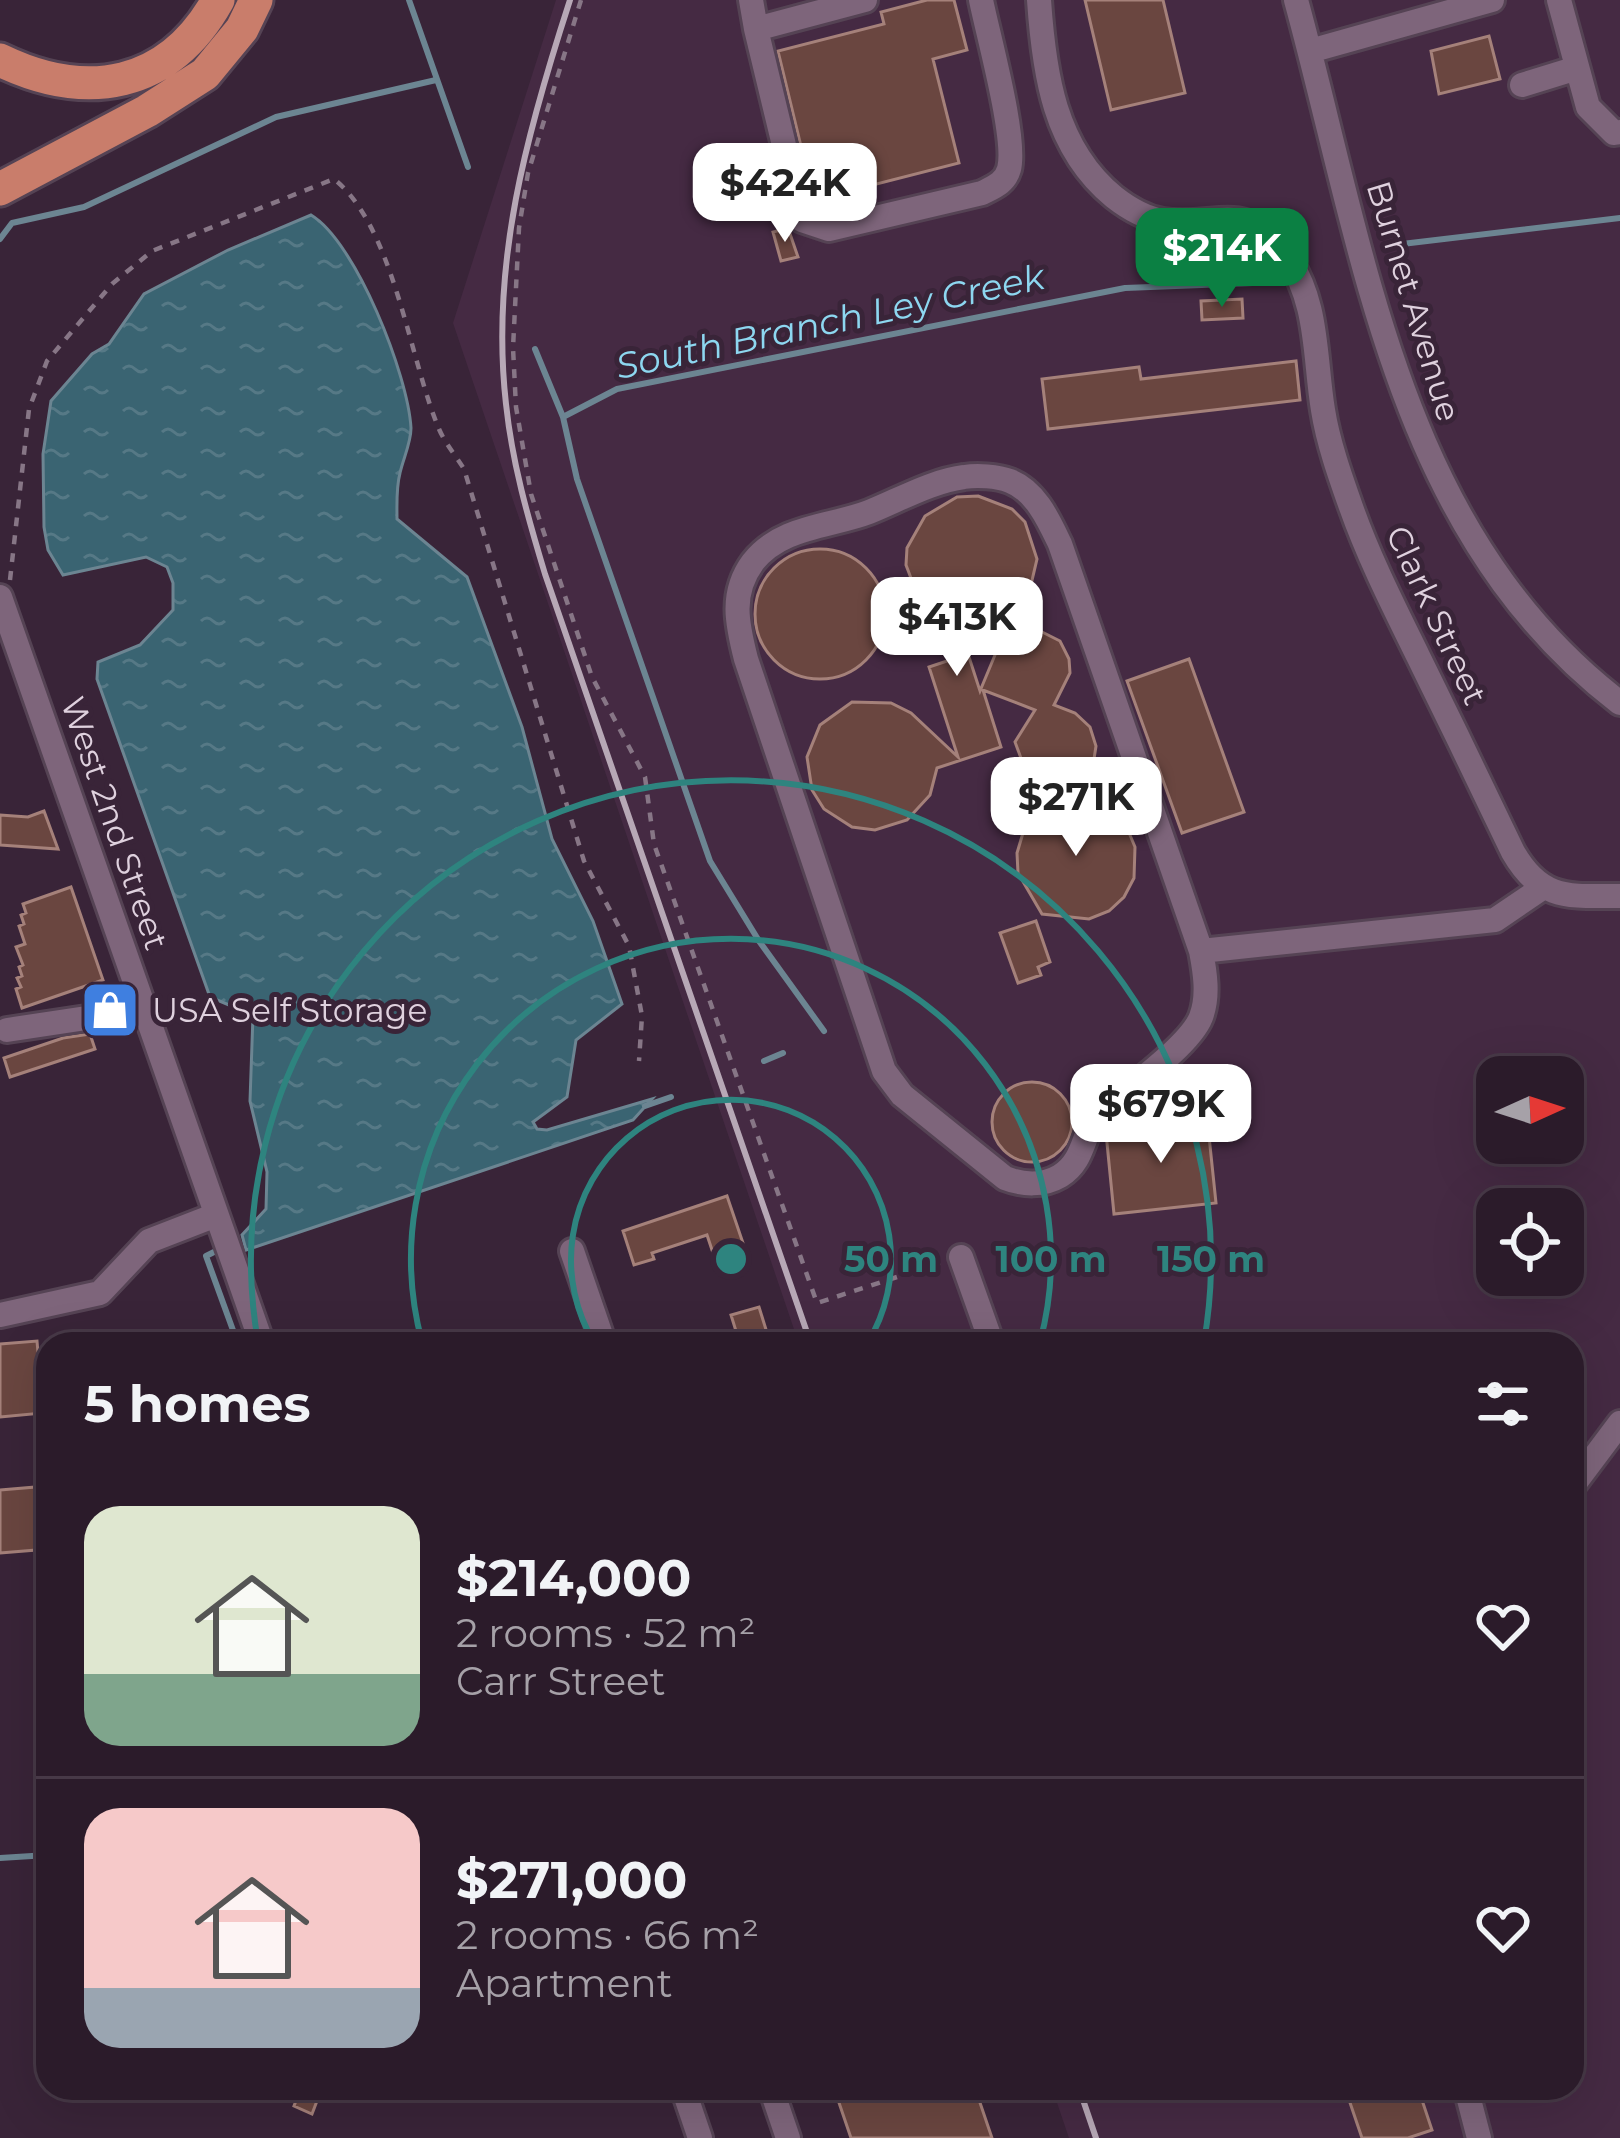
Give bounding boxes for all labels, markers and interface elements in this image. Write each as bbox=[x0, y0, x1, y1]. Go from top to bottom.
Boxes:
pin: $424K bbox=[701, 143, 869, 245]
text: $424K bbox=[720, 158, 850, 206]
street label: Burnet Avenue bbox=[1358, 176, 1470, 426]
pin: $214K bbox=[1138, 208, 1306, 310]
text: $214K bbox=[1163, 223, 1281, 271]
water label: South Branch Ley Creek bbox=[612, 254, 1050, 388]
street label: Clark Street bbox=[1378, 519, 1496, 711]
pin: $413K bbox=[873, 577, 1041, 679]
text: $413K bbox=[898, 592, 1016, 640]
street label: West 2nd Street bbox=[53, 691, 177, 955]
pin: $271K bbox=[992, 757, 1160, 859]
text: $271K bbox=[1018, 772, 1134, 820]
shop icon: USA Self Storage bbox=[79, 979, 141, 1041]
place label: USA Self Storage bbox=[152, 990, 427, 1030]
north arrow bbox=[1476, 1056, 1584, 1164]
map controls bbox=[1476, 1056, 1584, 1296]
pin: $679K bbox=[1077, 1064, 1245, 1166]
text: $679K bbox=[1097, 1079, 1225, 1127]
button: locate bbox=[1476, 1188, 1584, 1296]
text: 50 m bbox=[844, 1237, 938, 1281]
text: 100 m bbox=[996, 1237, 1106, 1281]
text: 150 m bbox=[1157, 1237, 1265, 1281]
centre of rings bbox=[710, 1238, 752, 1280]
icon: filters bbox=[1470, 1371, 1536, 1437]
text: 5 homes bbox=[84, 1373, 311, 1435]
text: $214,000 bbox=[456, 1547, 691, 1609]
icon: home bbox=[180, 1554, 324, 1698]
icon: heart bbox=[1470, 1593, 1536, 1659]
text: 2 rooms · 52 m² bbox=[456, 1609, 756, 1657]
text: Carr Street bbox=[456, 1657, 665, 1705]
text: $271,000 bbox=[456, 1849, 687, 1911]
icon: home bbox=[180, 1856, 324, 2000]
icon: heart bbox=[1470, 1895, 1536, 1961]
text: 2 rooms · 66 m² bbox=[456, 1911, 759, 1959]
text: Apartment bbox=[456, 1959, 672, 2007]

